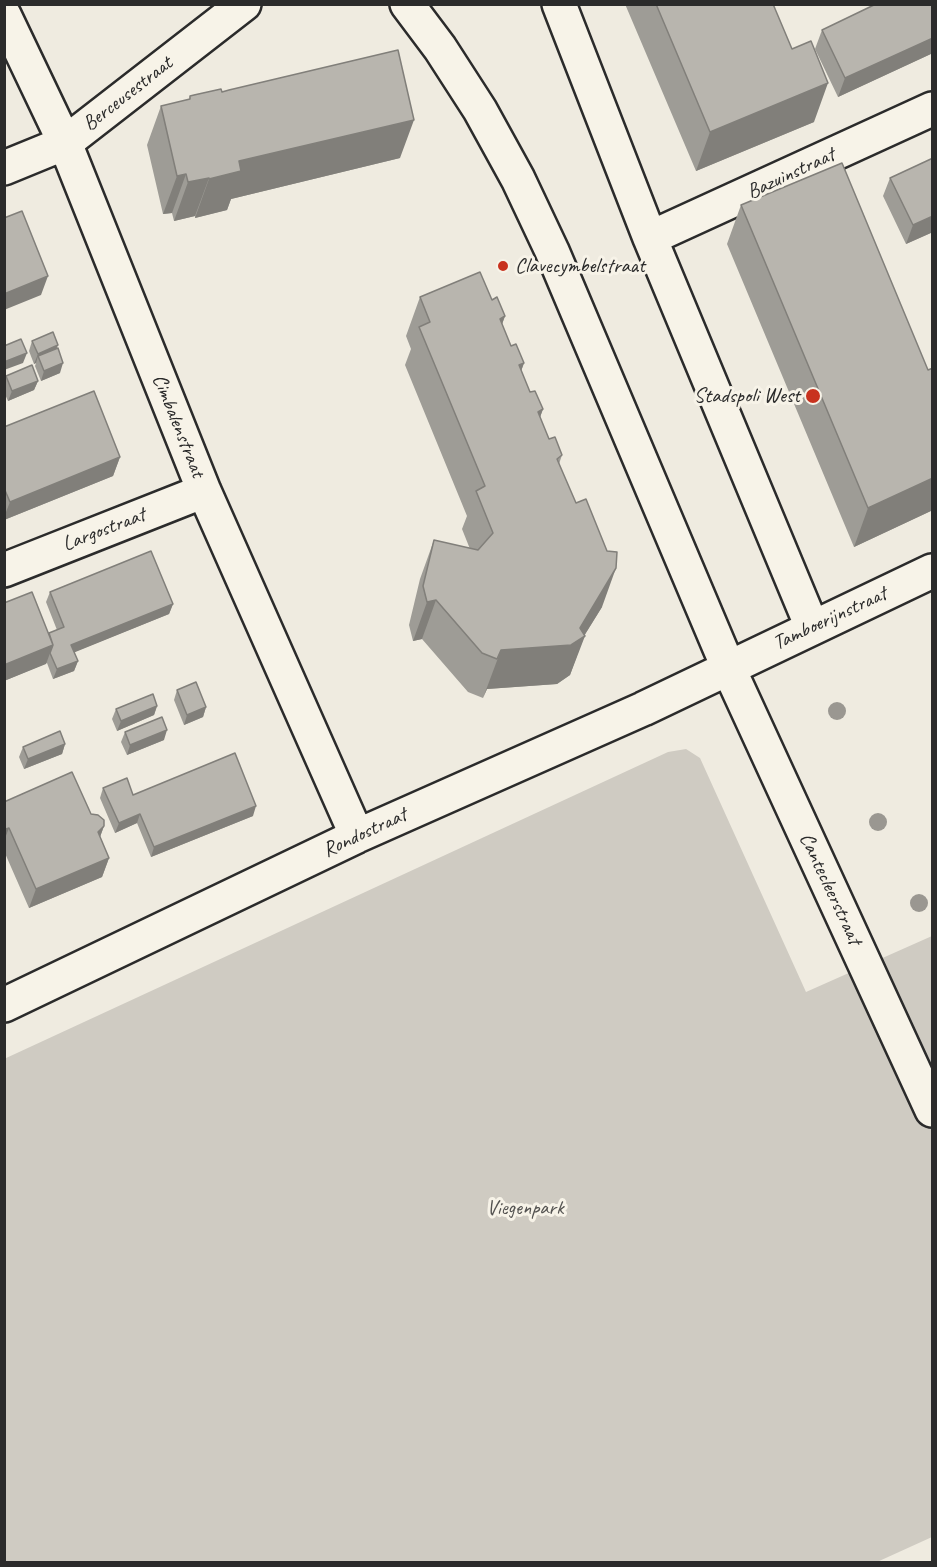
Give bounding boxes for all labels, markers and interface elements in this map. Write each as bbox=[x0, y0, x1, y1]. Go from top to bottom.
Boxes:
street label: Berceusestraat bbox=[78, 51, 178, 137]
street label: Bazuinstraat bbox=[743, 143, 839, 205]
place label: Clavecymbelstraat bbox=[515, 253, 645, 279]
marker: Clavecymbelstraat bbox=[496, 259, 510, 273]
street label: Cimbalenstraat bbox=[146, 371, 210, 481]
place label: Stadspoli West bbox=[694, 383, 800, 409]
marker: Stadspoli West bbox=[804, 387, 822, 405]
street label: Largostraat bbox=[59, 503, 149, 557]
street label: Tamboerijnstraat bbox=[769, 582, 891, 656]
street label: Rondostraat bbox=[319, 803, 411, 863]
street label: Cantecleerstraat bbox=[793, 829, 867, 949]
park label: Viegenpark bbox=[486, 1195, 564, 1221]

